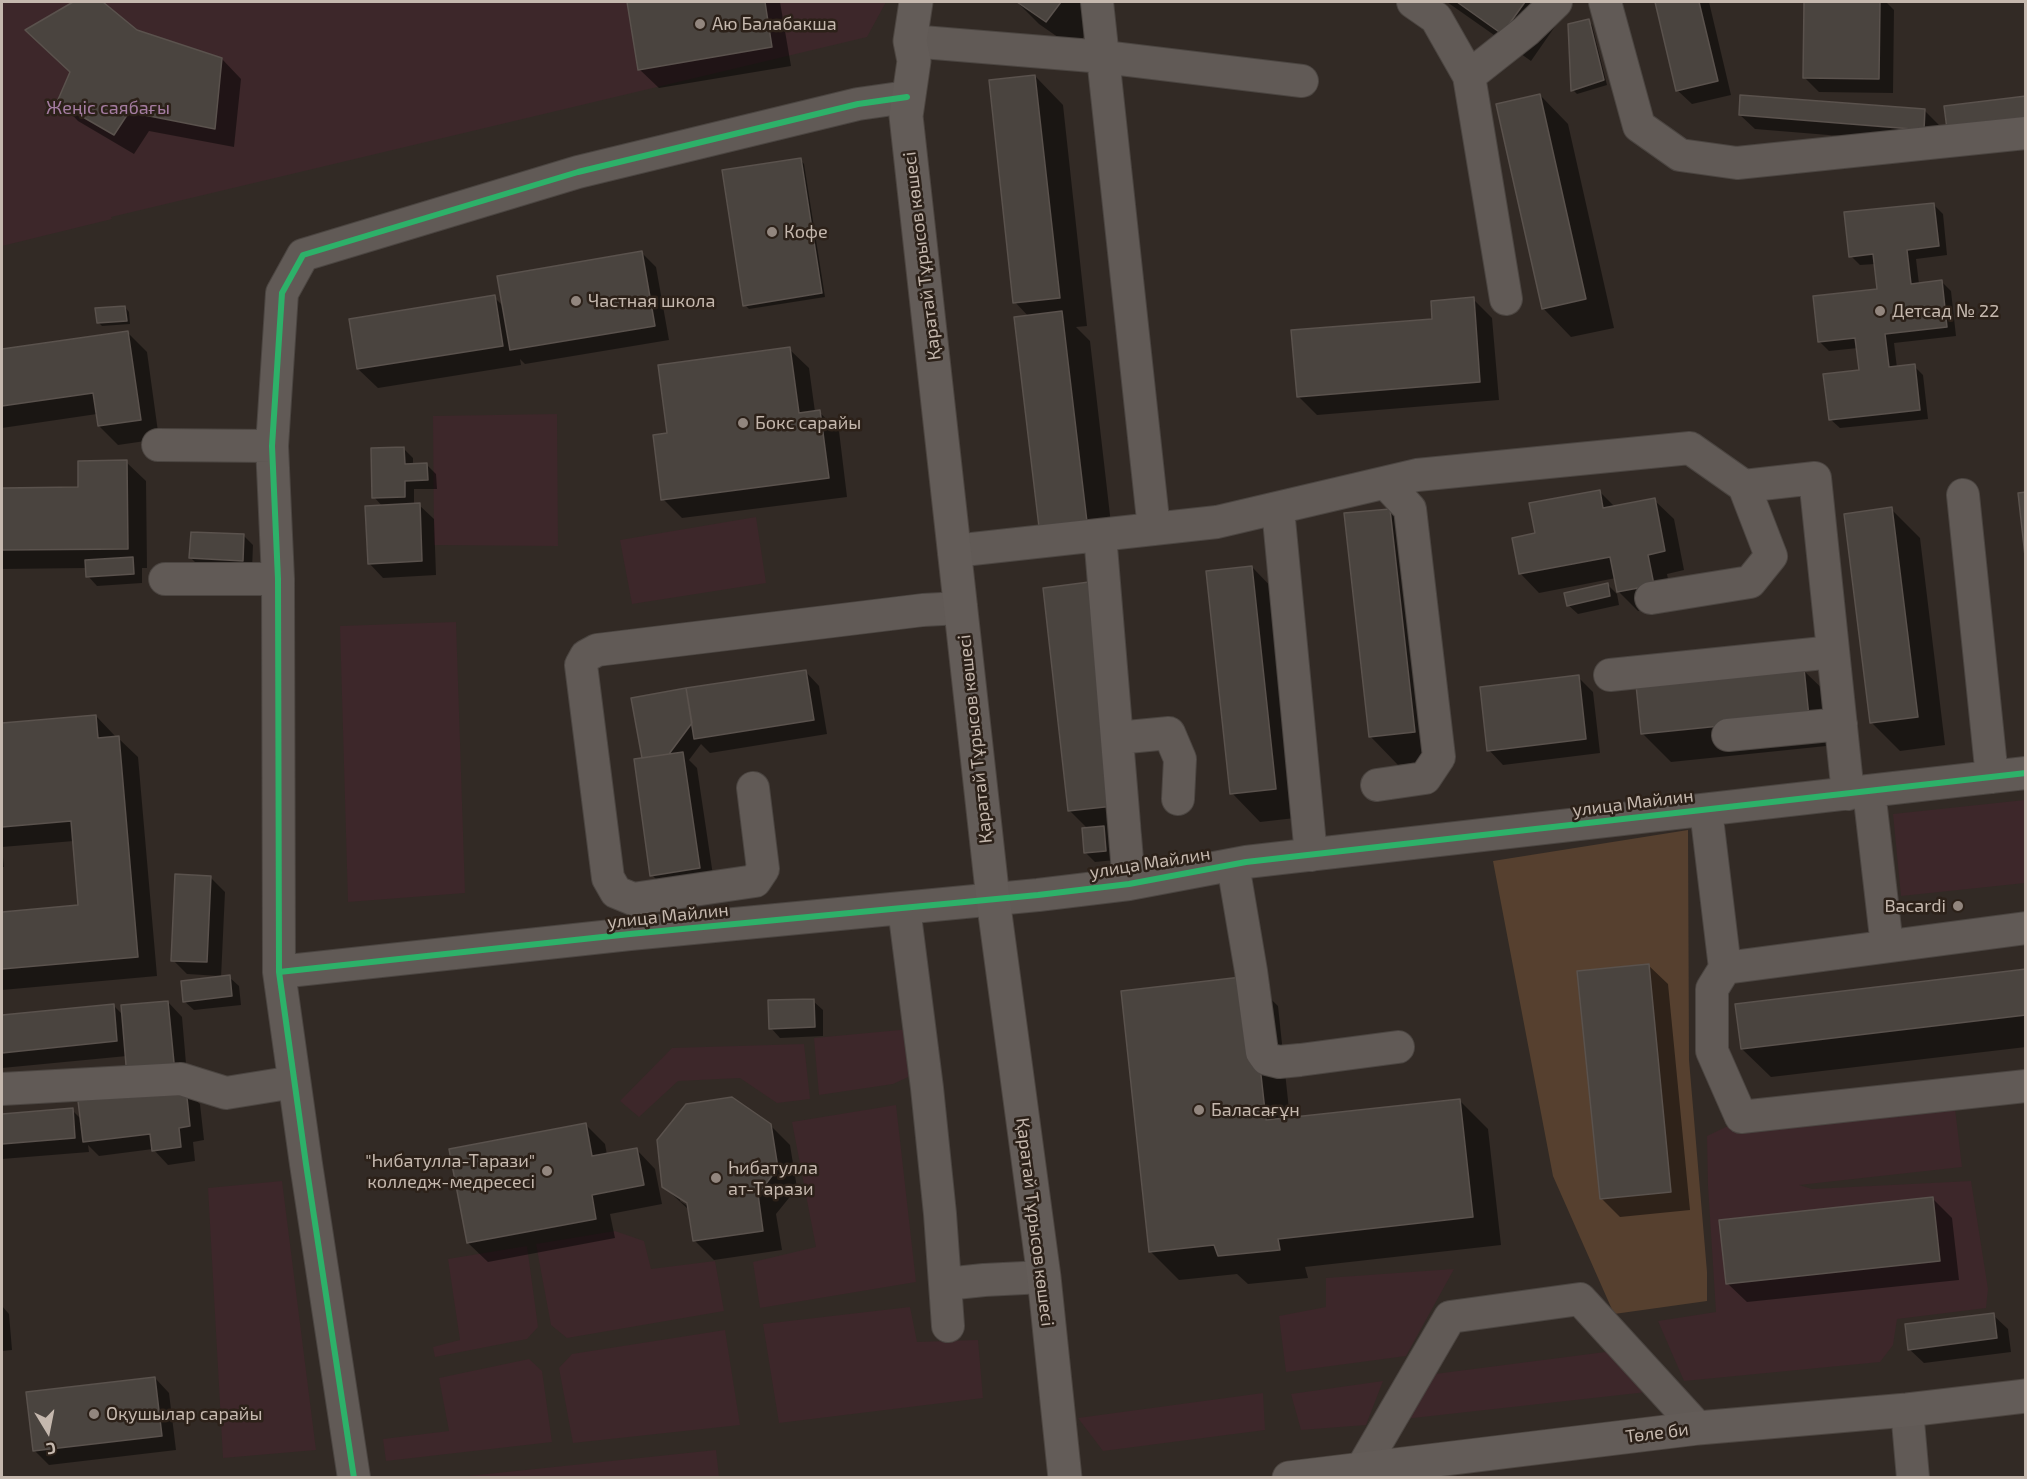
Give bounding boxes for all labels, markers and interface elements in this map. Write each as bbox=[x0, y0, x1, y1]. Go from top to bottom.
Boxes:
place label: Аю Балабакша bbox=[712, 13, 837, 35]
marker: Аю Балабакша bbox=[693, 17, 707, 31]
park label: Жеңіс саябағы bbox=[46, 97, 170, 119]
street label: Қаратай Тұрысов көшесі bbox=[898, 151, 946, 361]
place label: Кофе bbox=[784, 221, 828, 243]
marker: Кофе bbox=[765, 225, 779, 239]
place label: Частная школа bbox=[588, 290, 715, 312]
marker: Частная школа bbox=[569, 294, 583, 308]
place label: Детсад № 22 bbox=[1892, 300, 1999, 322]
marker: Детсад № 22 bbox=[1873, 304, 1887, 318]
place label: Бокс сарайы bbox=[755, 412, 861, 434]
marker: Бокс сарайы bbox=[736, 416, 750, 430]
street label: Қаратай Тұрысов көшесі bbox=[953, 634, 997, 844]
street label: улица Майлин bbox=[1571, 785, 1695, 821]
street label: улица Майлин bbox=[1088, 843, 1212, 883]
place label: Bacardi bbox=[1884, 895, 1946, 917]
street label: улица Майлин bbox=[606, 899, 730, 933]
marker: Bacardi bbox=[1951, 899, 1965, 913]
place label: Баласағұн bbox=[1211, 1099, 1300, 1121]
marker: Баласағұн bbox=[1192, 1103, 1206, 1117]
street label: Қаратай Тұрысов көшесі bbox=[1011, 1117, 1059, 1327]
place label: "Һибатулла-Тарази" колледж-медресесі bbox=[365, 1150, 535, 1192]
place label: Һибатулла ат-Тарази bbox=[728, 1157, 818, 1200]
marker: "Һибатулла-Тарази" колледж-медресесі bbox=[540, 1164, 554, 1178]
marker: Һибатулла ат-Тарази bbox=[709, 1171, 723, 1185]
north arrow bbox=[18, 1401, 78, 1461]
place label: Оқушылар сарайы bbox=[106, 1403, 262, 1425]
marker: Оқушылар сарайы bbox=[87, 1407, 101, 1421]
street label: Төле би bbox=[1624, 1418, 1690, 1448]
text: С bbox=[45, 1439, 58, 1459]

